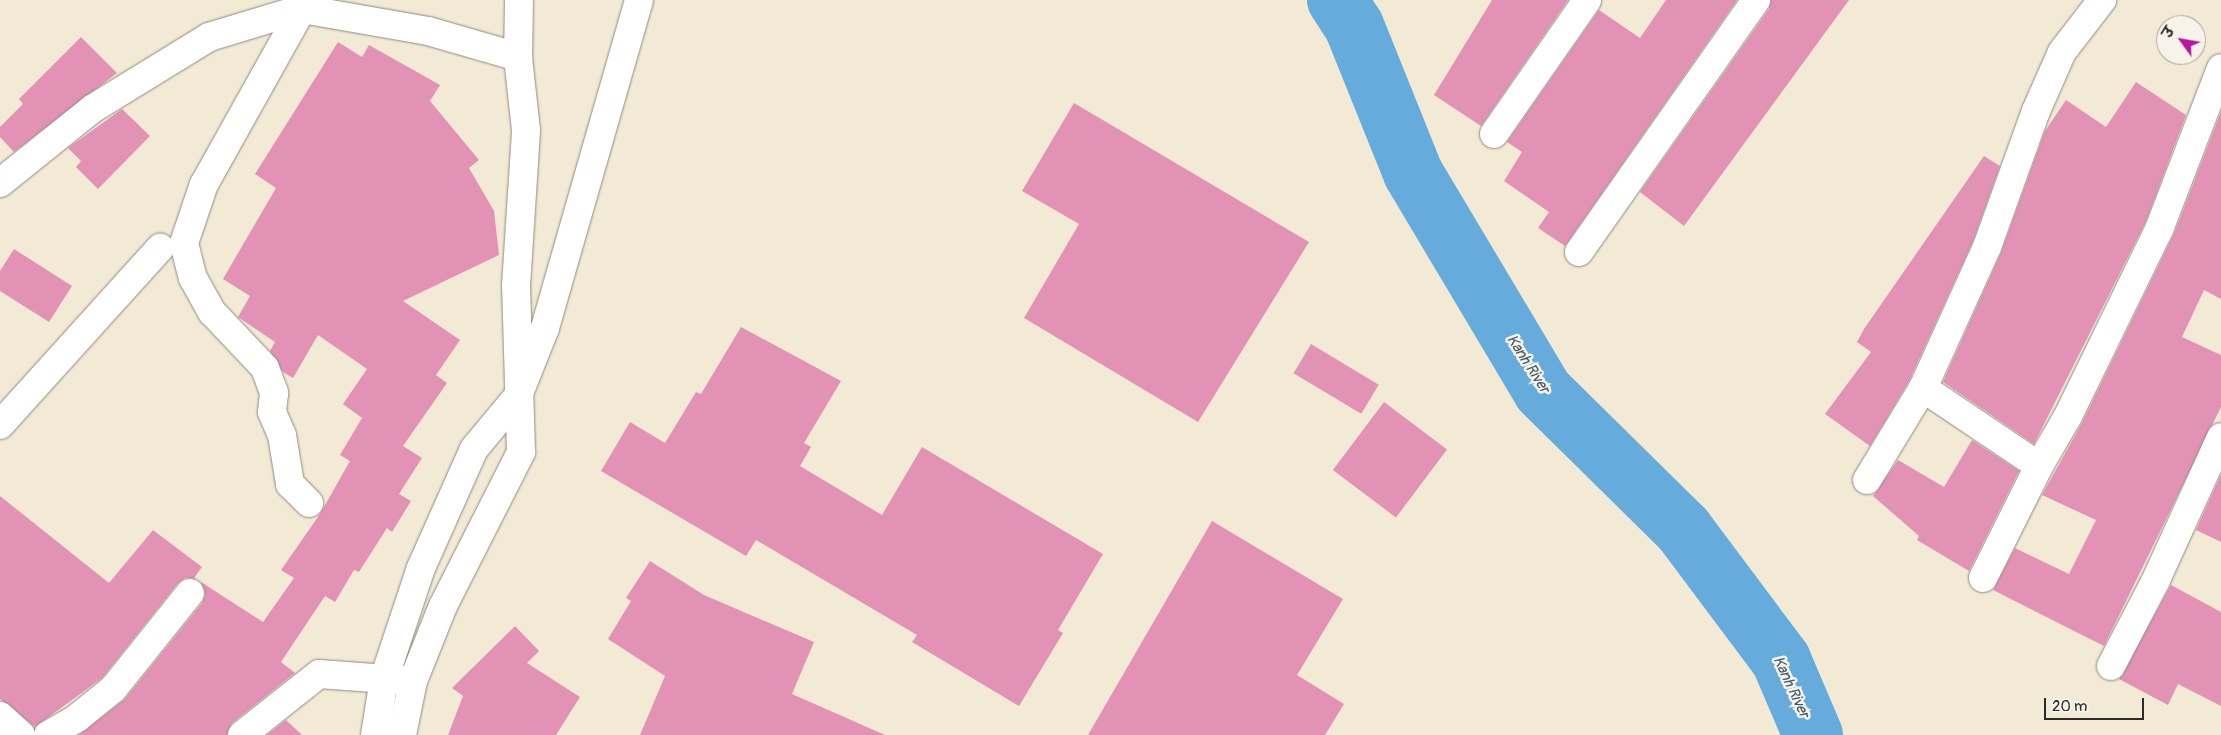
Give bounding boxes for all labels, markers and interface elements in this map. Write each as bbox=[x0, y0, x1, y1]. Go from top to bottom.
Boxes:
north arrow bbox=[2156, 15, 2206, 65]
text: उ bbox=[2159, 24, 2178, 41]
water label: Kanh River bbox=[1503, 332, 1553, 396]
water label: Kanh River bbox=[1769, 653, 1813, 721]
scale bar bbox=[2046, 688, 2146, 720]
text: 20 m bbox=[2052, 697, 2087, 716]

